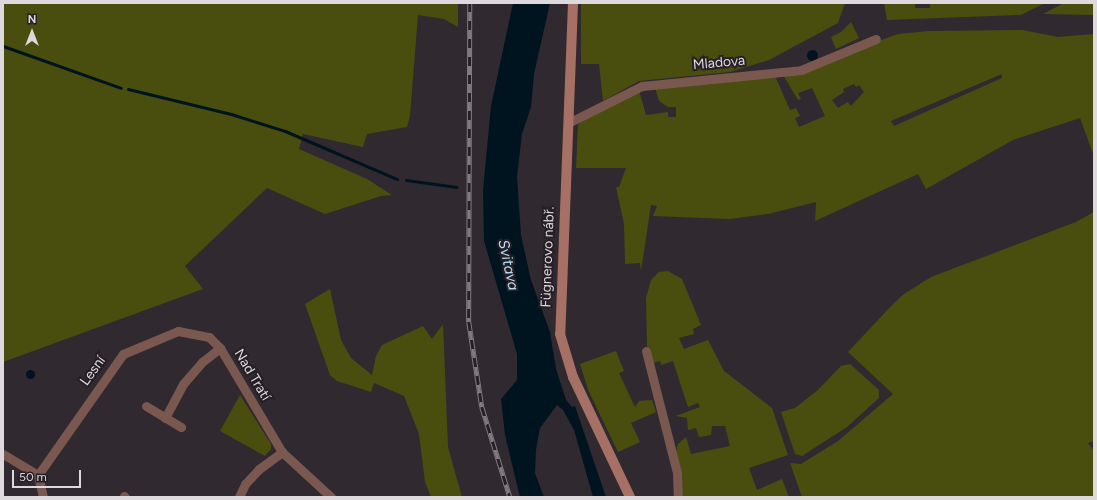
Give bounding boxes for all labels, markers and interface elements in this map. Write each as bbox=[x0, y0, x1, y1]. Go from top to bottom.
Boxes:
north arrow bbox=[12, 12, 52, 52]
text: N bbox=[28, 13, 36, 26]
street label: Mladova bbox=[692, 52, 746, 74]
street label: Fügnerovo nábř. bbox=[538, 206, 558, 308]
water label: Svitava bbox=[494, 238, 522, 292]
street label: Nad Tratí bbox=[230, 346, 274, 404]
street label: Lesní bbox=[77, 353, 109, 389]
scale bar bbox=[14, 462, 83, 488]
text: 50 m bbox=[19, 470, 47, 484]

